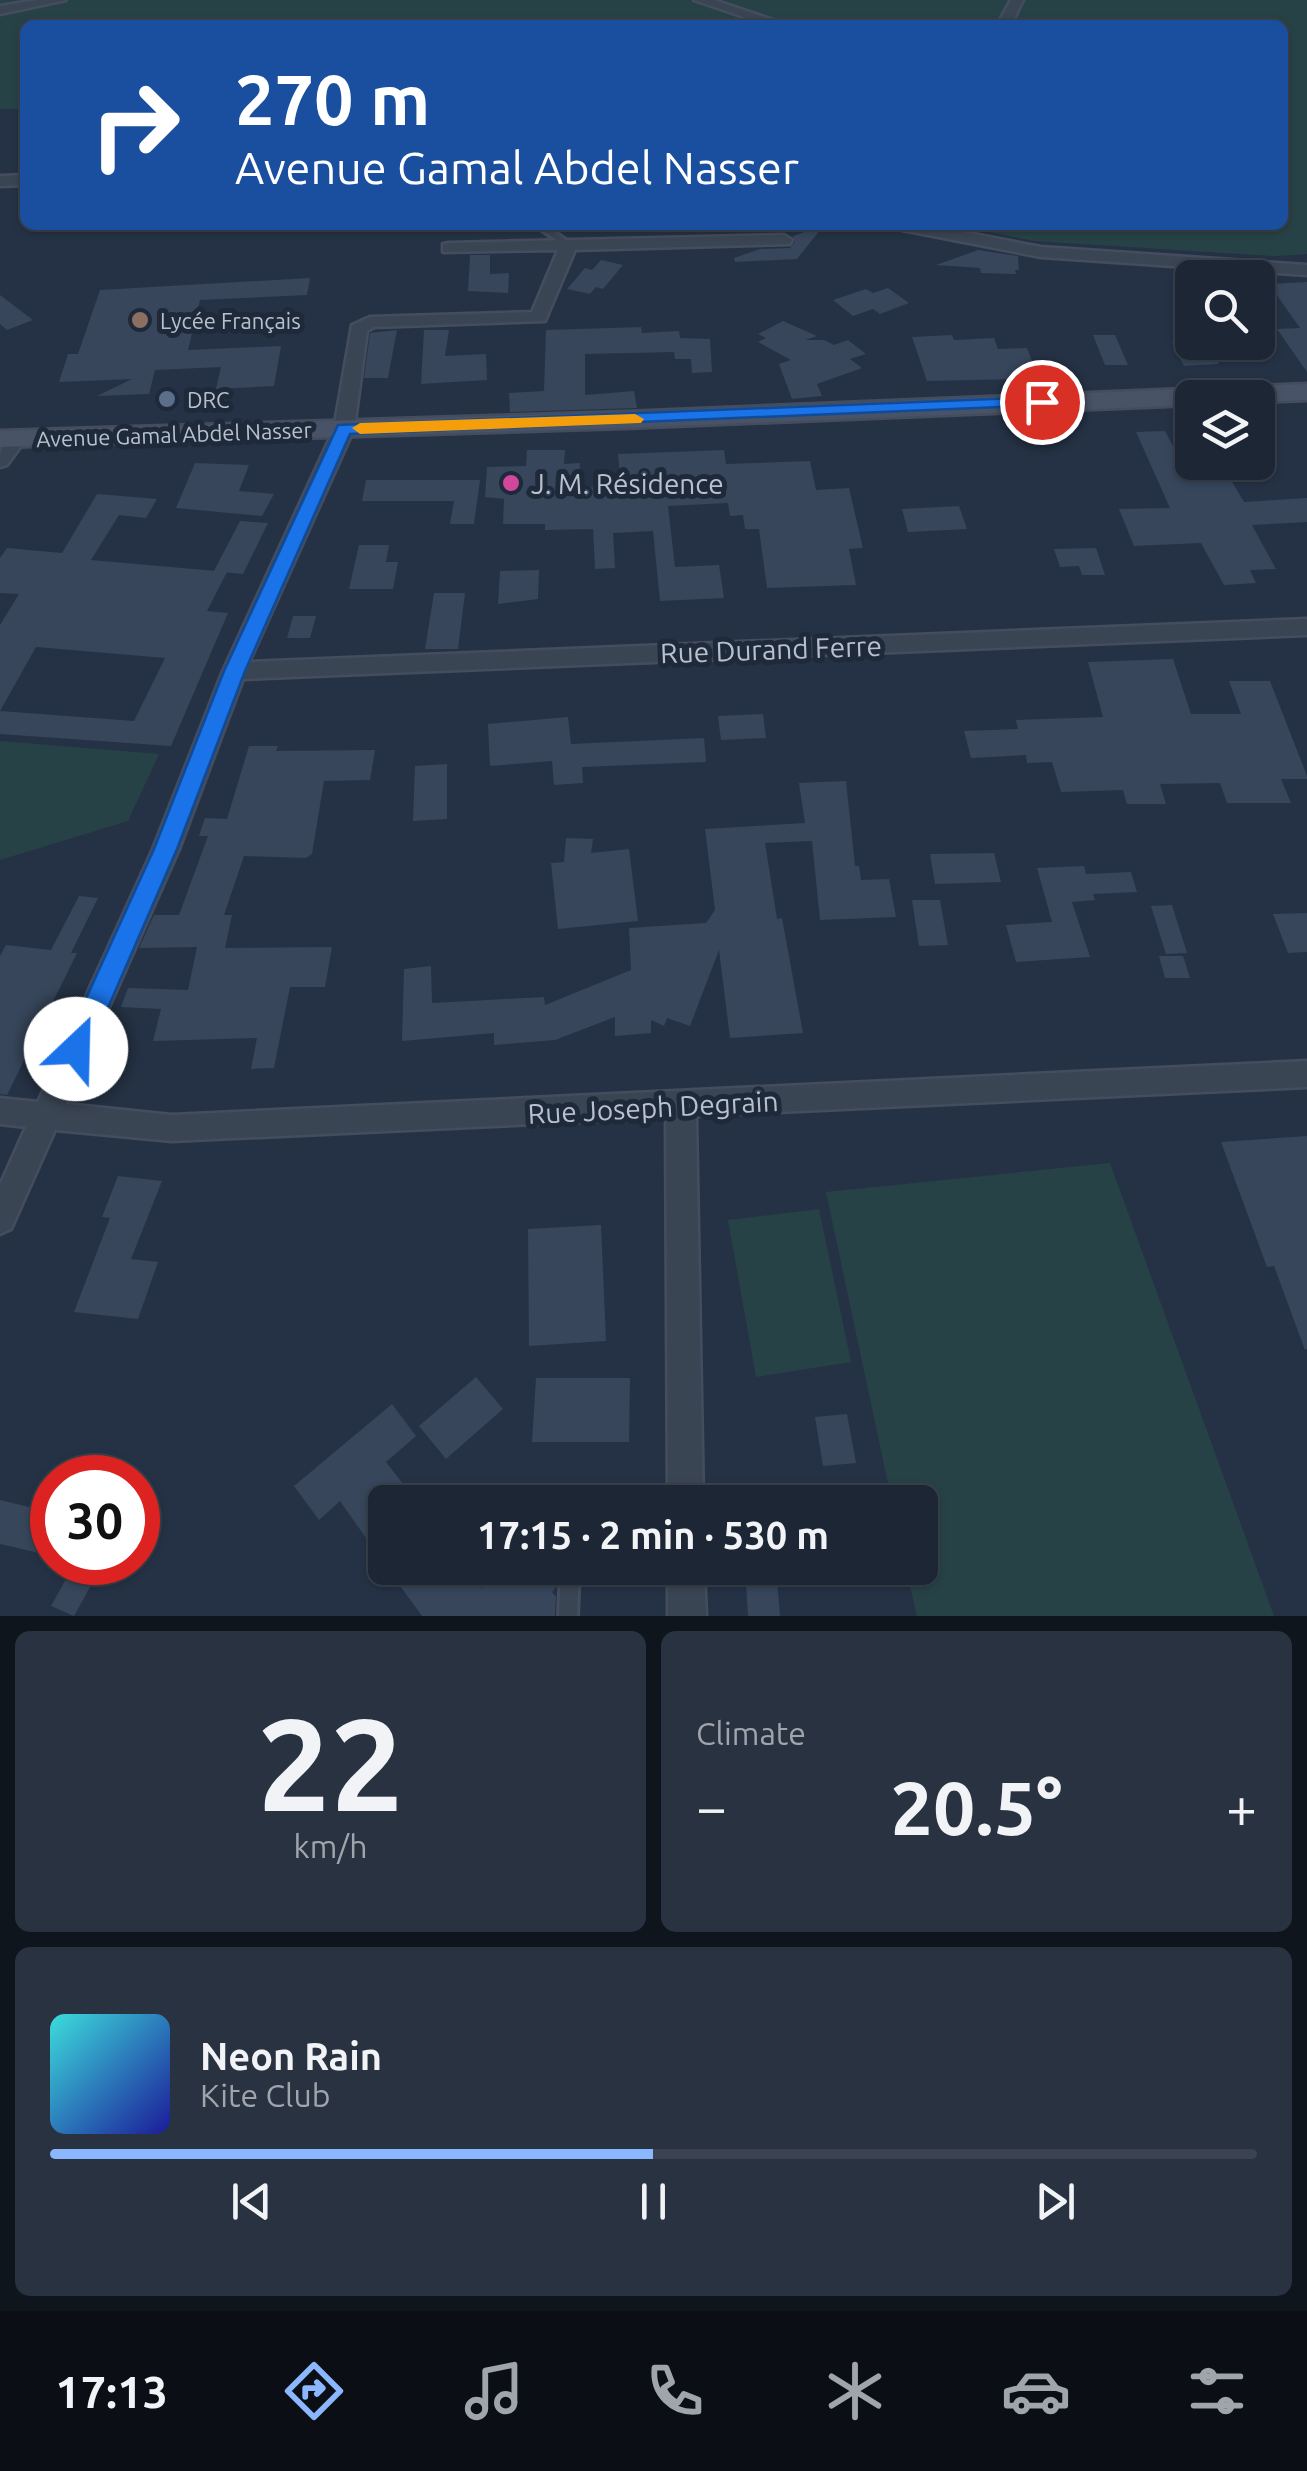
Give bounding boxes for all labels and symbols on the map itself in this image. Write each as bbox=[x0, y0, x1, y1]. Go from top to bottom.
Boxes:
place label: Lycée Français bbox=[160, 308, 301, 333]
marker: Lycée Français bbox=[129, 309, 151, 331]
pin bbox=[1000, 360, 1085, 445]
place label: DRC bbox=[187, 387, 230, 412]
marker: DRC bbox=[156, 388, 178, 410]
street label: Avenue Gamal Abdel Nasser bbox=[36, 417, 313, 451]
place label: J. M. Résidence bbox=[531, 468, 724, 499]
marker: J. M. Résidence bbox=[500, 472, 522, 494]
street label: Rue Durand Ferre bbox=[660, 630, 882, 668]
position arrow bbox=[24, 997, 128, 1101]
street label: Rue Joseph Degrain bbox=[527, 1085, 779, 1129]
speed limit sign: 30 bbox=[30, 1455, 160, 1585]

